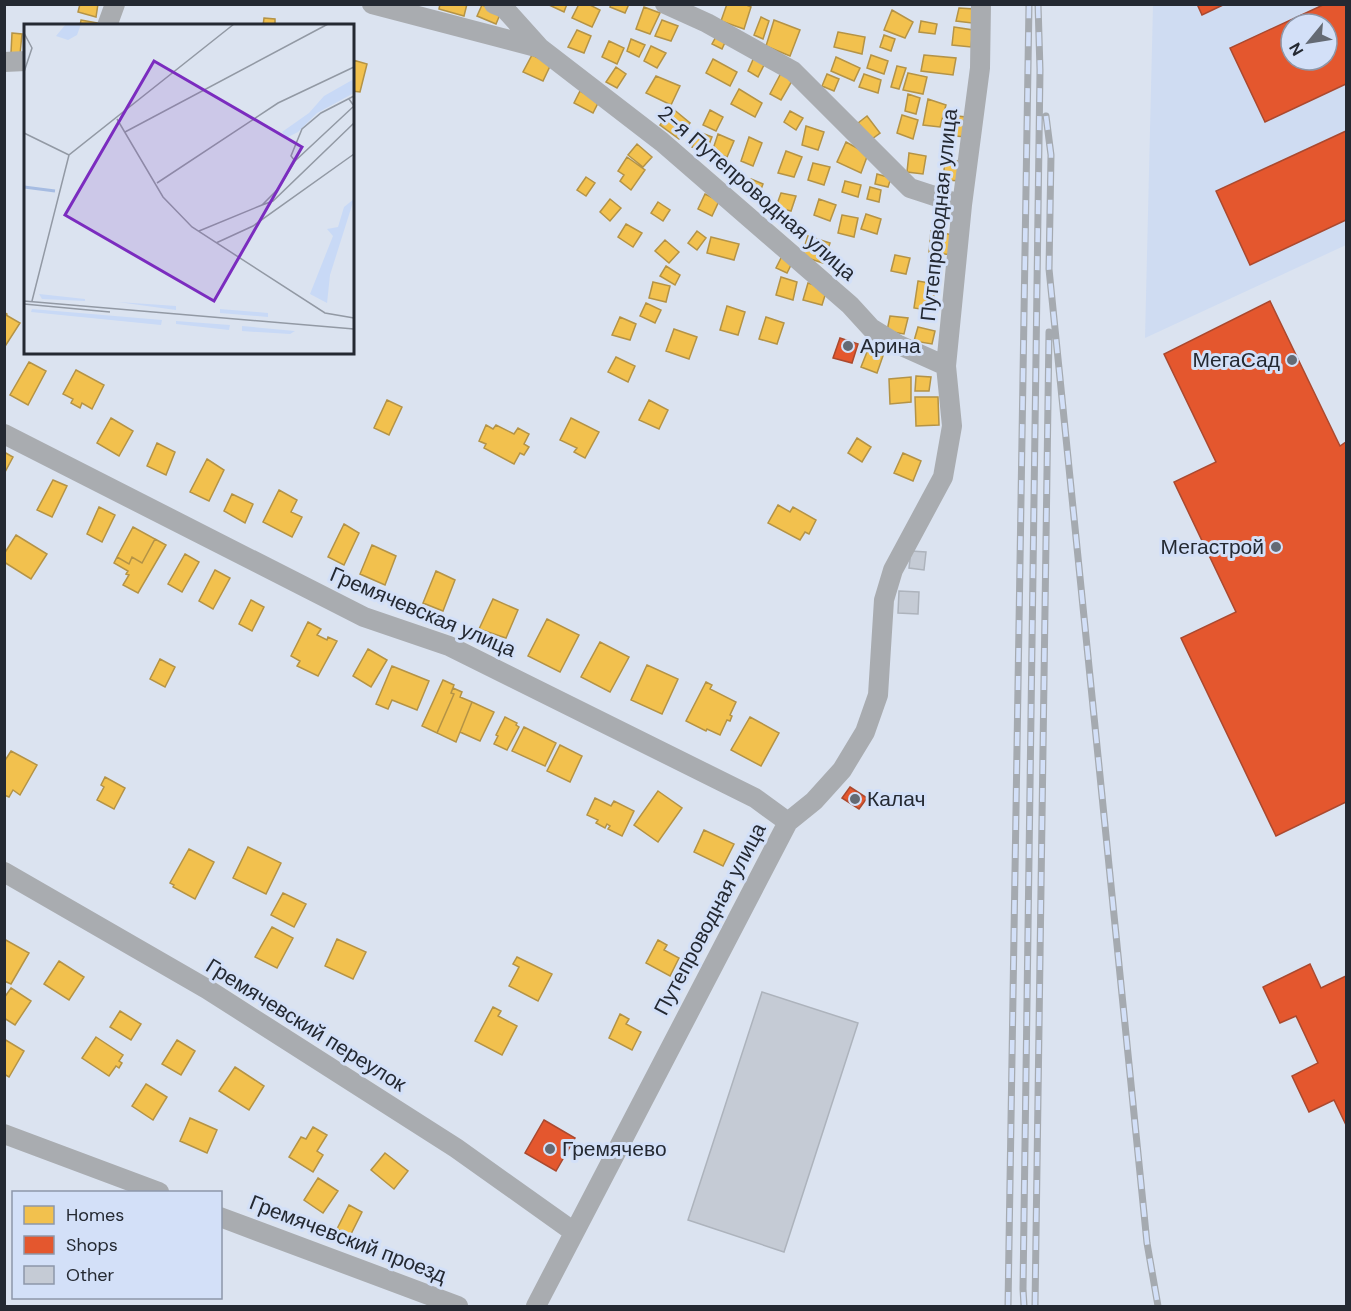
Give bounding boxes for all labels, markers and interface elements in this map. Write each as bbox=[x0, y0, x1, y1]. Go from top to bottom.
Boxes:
north arrow bbox=[1279, 12, 1339, 72]
inset map bbox=[24, 24, 354, 354]
text: N bbox=[1284, 39, 1308, 60]
street label: 2-я Путепроводная улица bbox=[652, 99, 862, 287]
street label: Путепроводная улица bbox=[914, 107, 964, 323]
place label: Арина bbox=[860, 332, 921, 360]
marker: Арина bbox=[841, 339, 855, 353]
place label: МегаСад bbox=[1192, 346, 1280, 374]
marker: МегаСад bbox=[1285, 353, 1299, 367]
place label: Мегастрой bbox=[1161, 533, 1264, 561]
marker: Мегастрой bbox=[1269, 540, 1283, 554]
street label: Гремячевская улица bbox=[326, 560, 521, 664]
place label: Калач bbox=[867, 785, 925, 813]
marker: Калач bbox=[848, 792, 862, 806]
street label: Путепроводная улица bbox=[647, 818, 773, 1020]
street label: Гремячевский переулок bbox=[201, 952, 412, 1099]
place label: Гремячево bbox=[562, 1135, 667, 1163]
marker: Гремячево bbox=[543, 1142, 557, 1156]
street label: Гремячевский проезд bbox=[245, 1188, 451, 1290]
legend bbox=[12, 1191, 222, 1299]
text: Homes bbox=[66, 1203, 124, 1227]
text: Shops bbox=[66, 1233, 118, 1257]
text: Other bbox=[66, 1263, 115, 1287]

